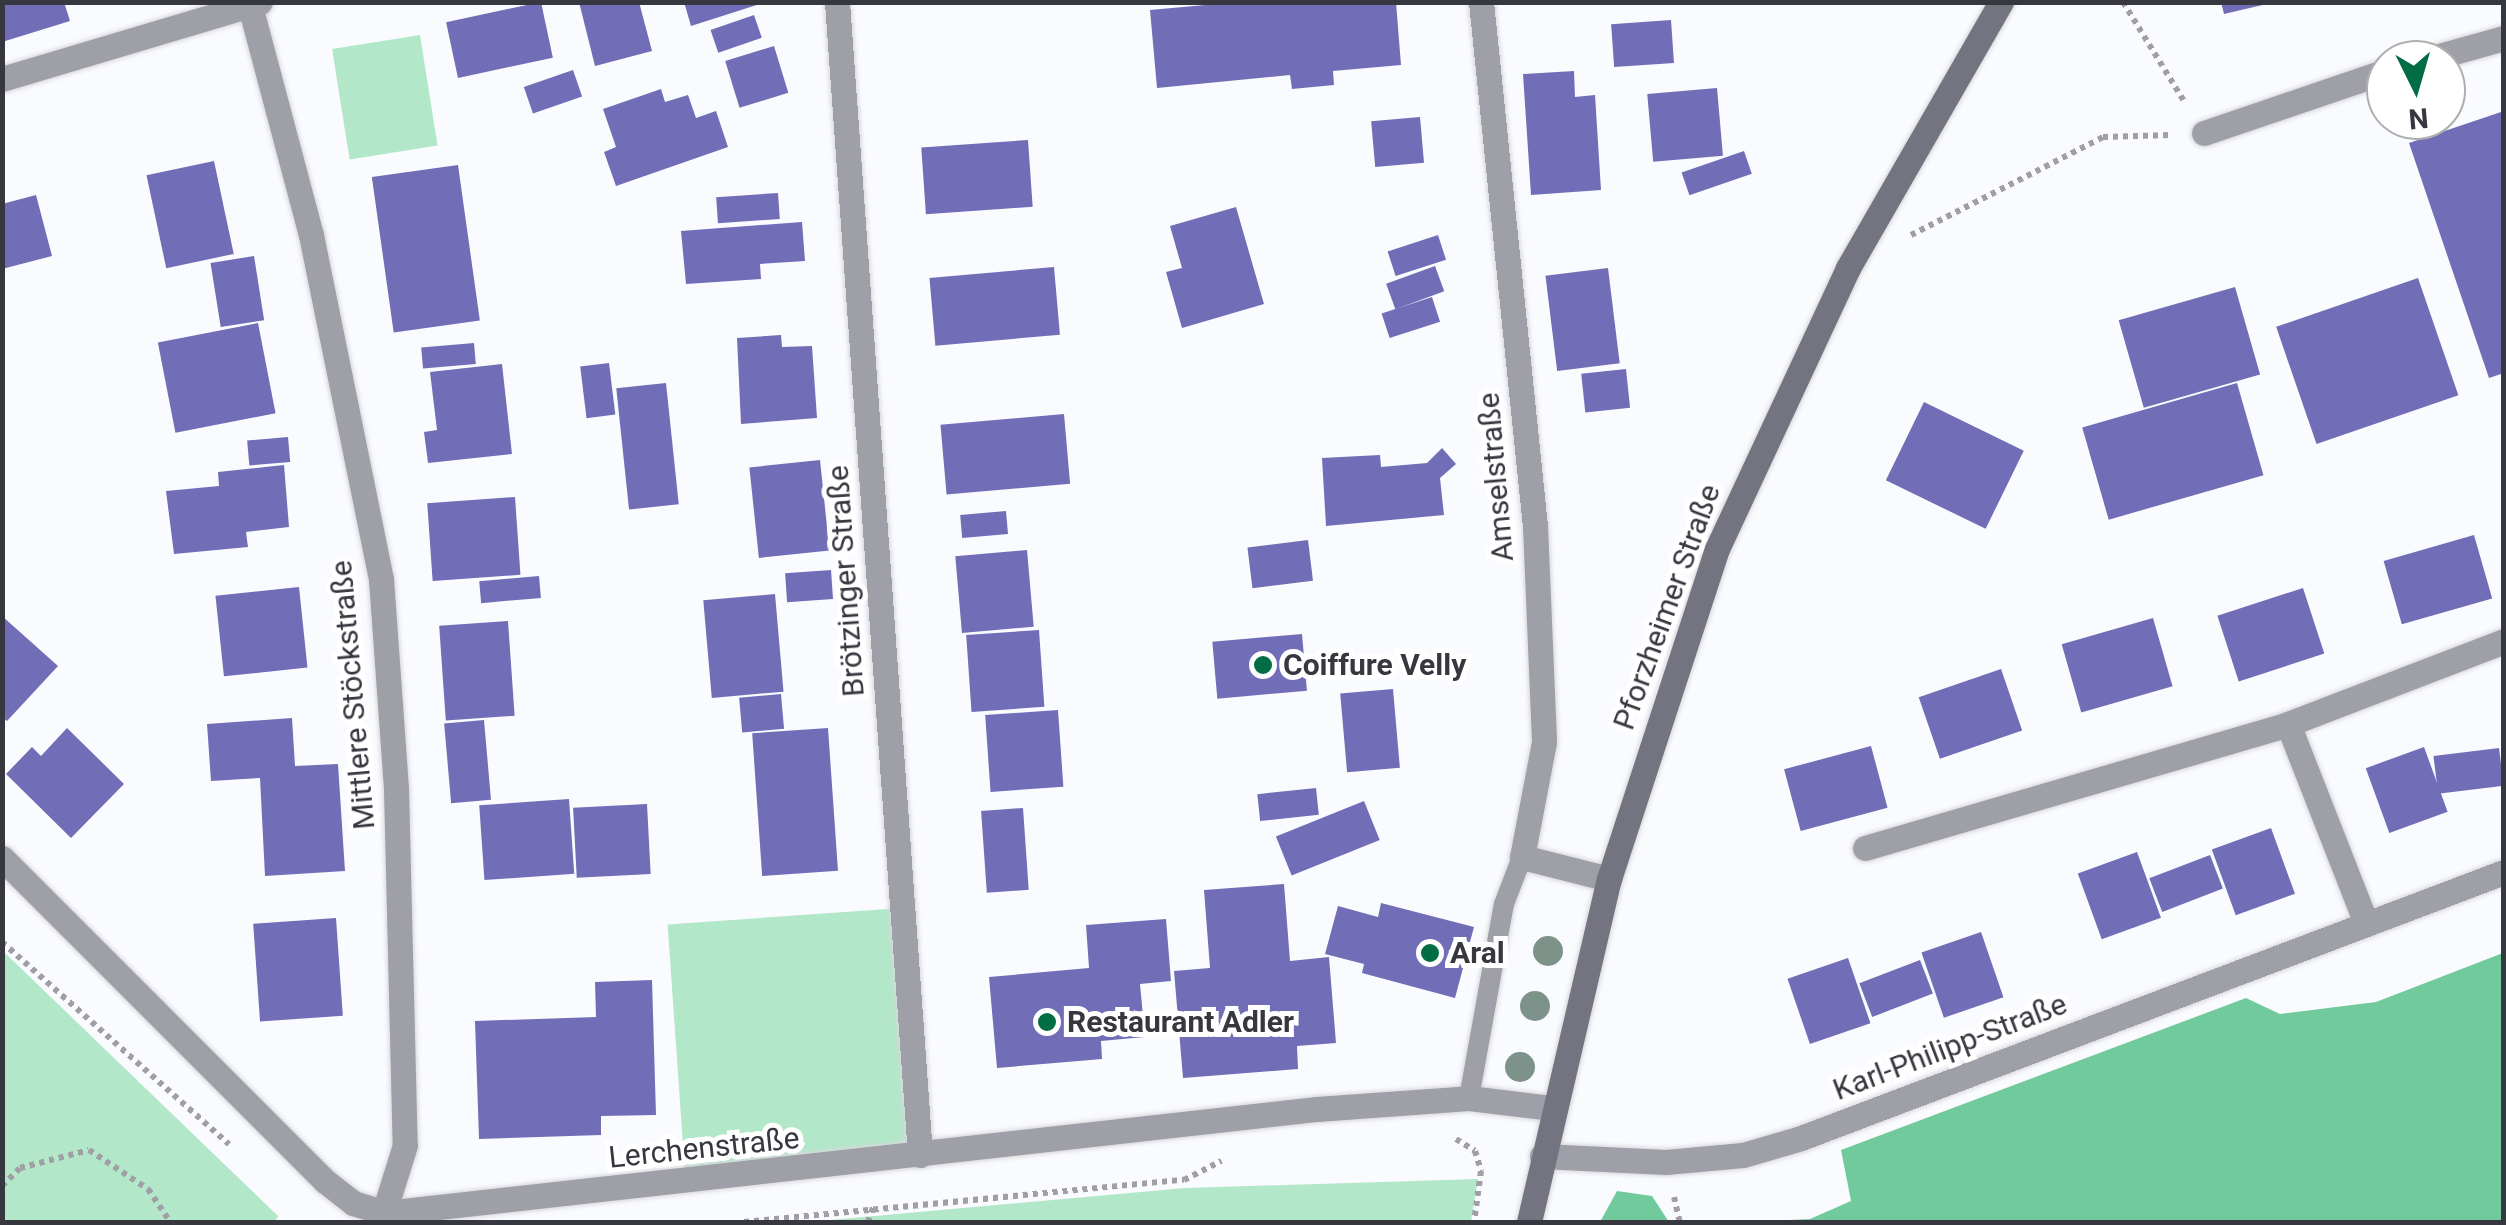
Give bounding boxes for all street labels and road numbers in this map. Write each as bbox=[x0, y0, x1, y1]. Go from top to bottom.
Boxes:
street label: Amselstraße bbox=[1471, 391, 1521, 563]
street label: Brötzinger Straße bbox=[820, 464, 872, 698]
street label: Pforzheimer Straße bbox=[1606, 479, 1728, 735]
street label: Mittlere Stöckstraße bbox=[323, 559, 383, 831]
street label: Karl-Philipp-Straße bbox=[1828, 986, 2072, 1108]
street label: Lerchenstraße bbox=[607, 1120, 801, 1176]

